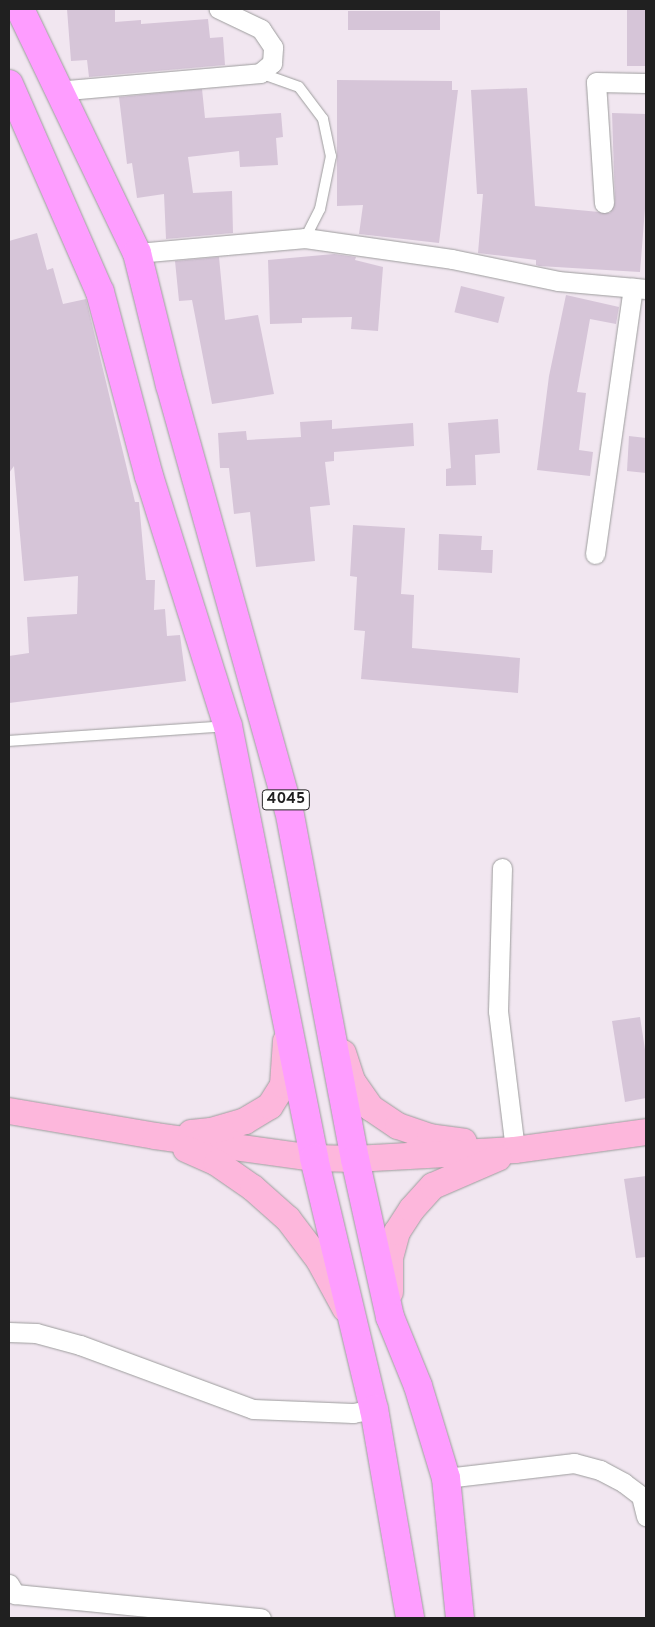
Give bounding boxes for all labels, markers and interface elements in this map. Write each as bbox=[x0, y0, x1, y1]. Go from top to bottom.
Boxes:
road number: 4045 bbox=[261, 788, 311, 812]

